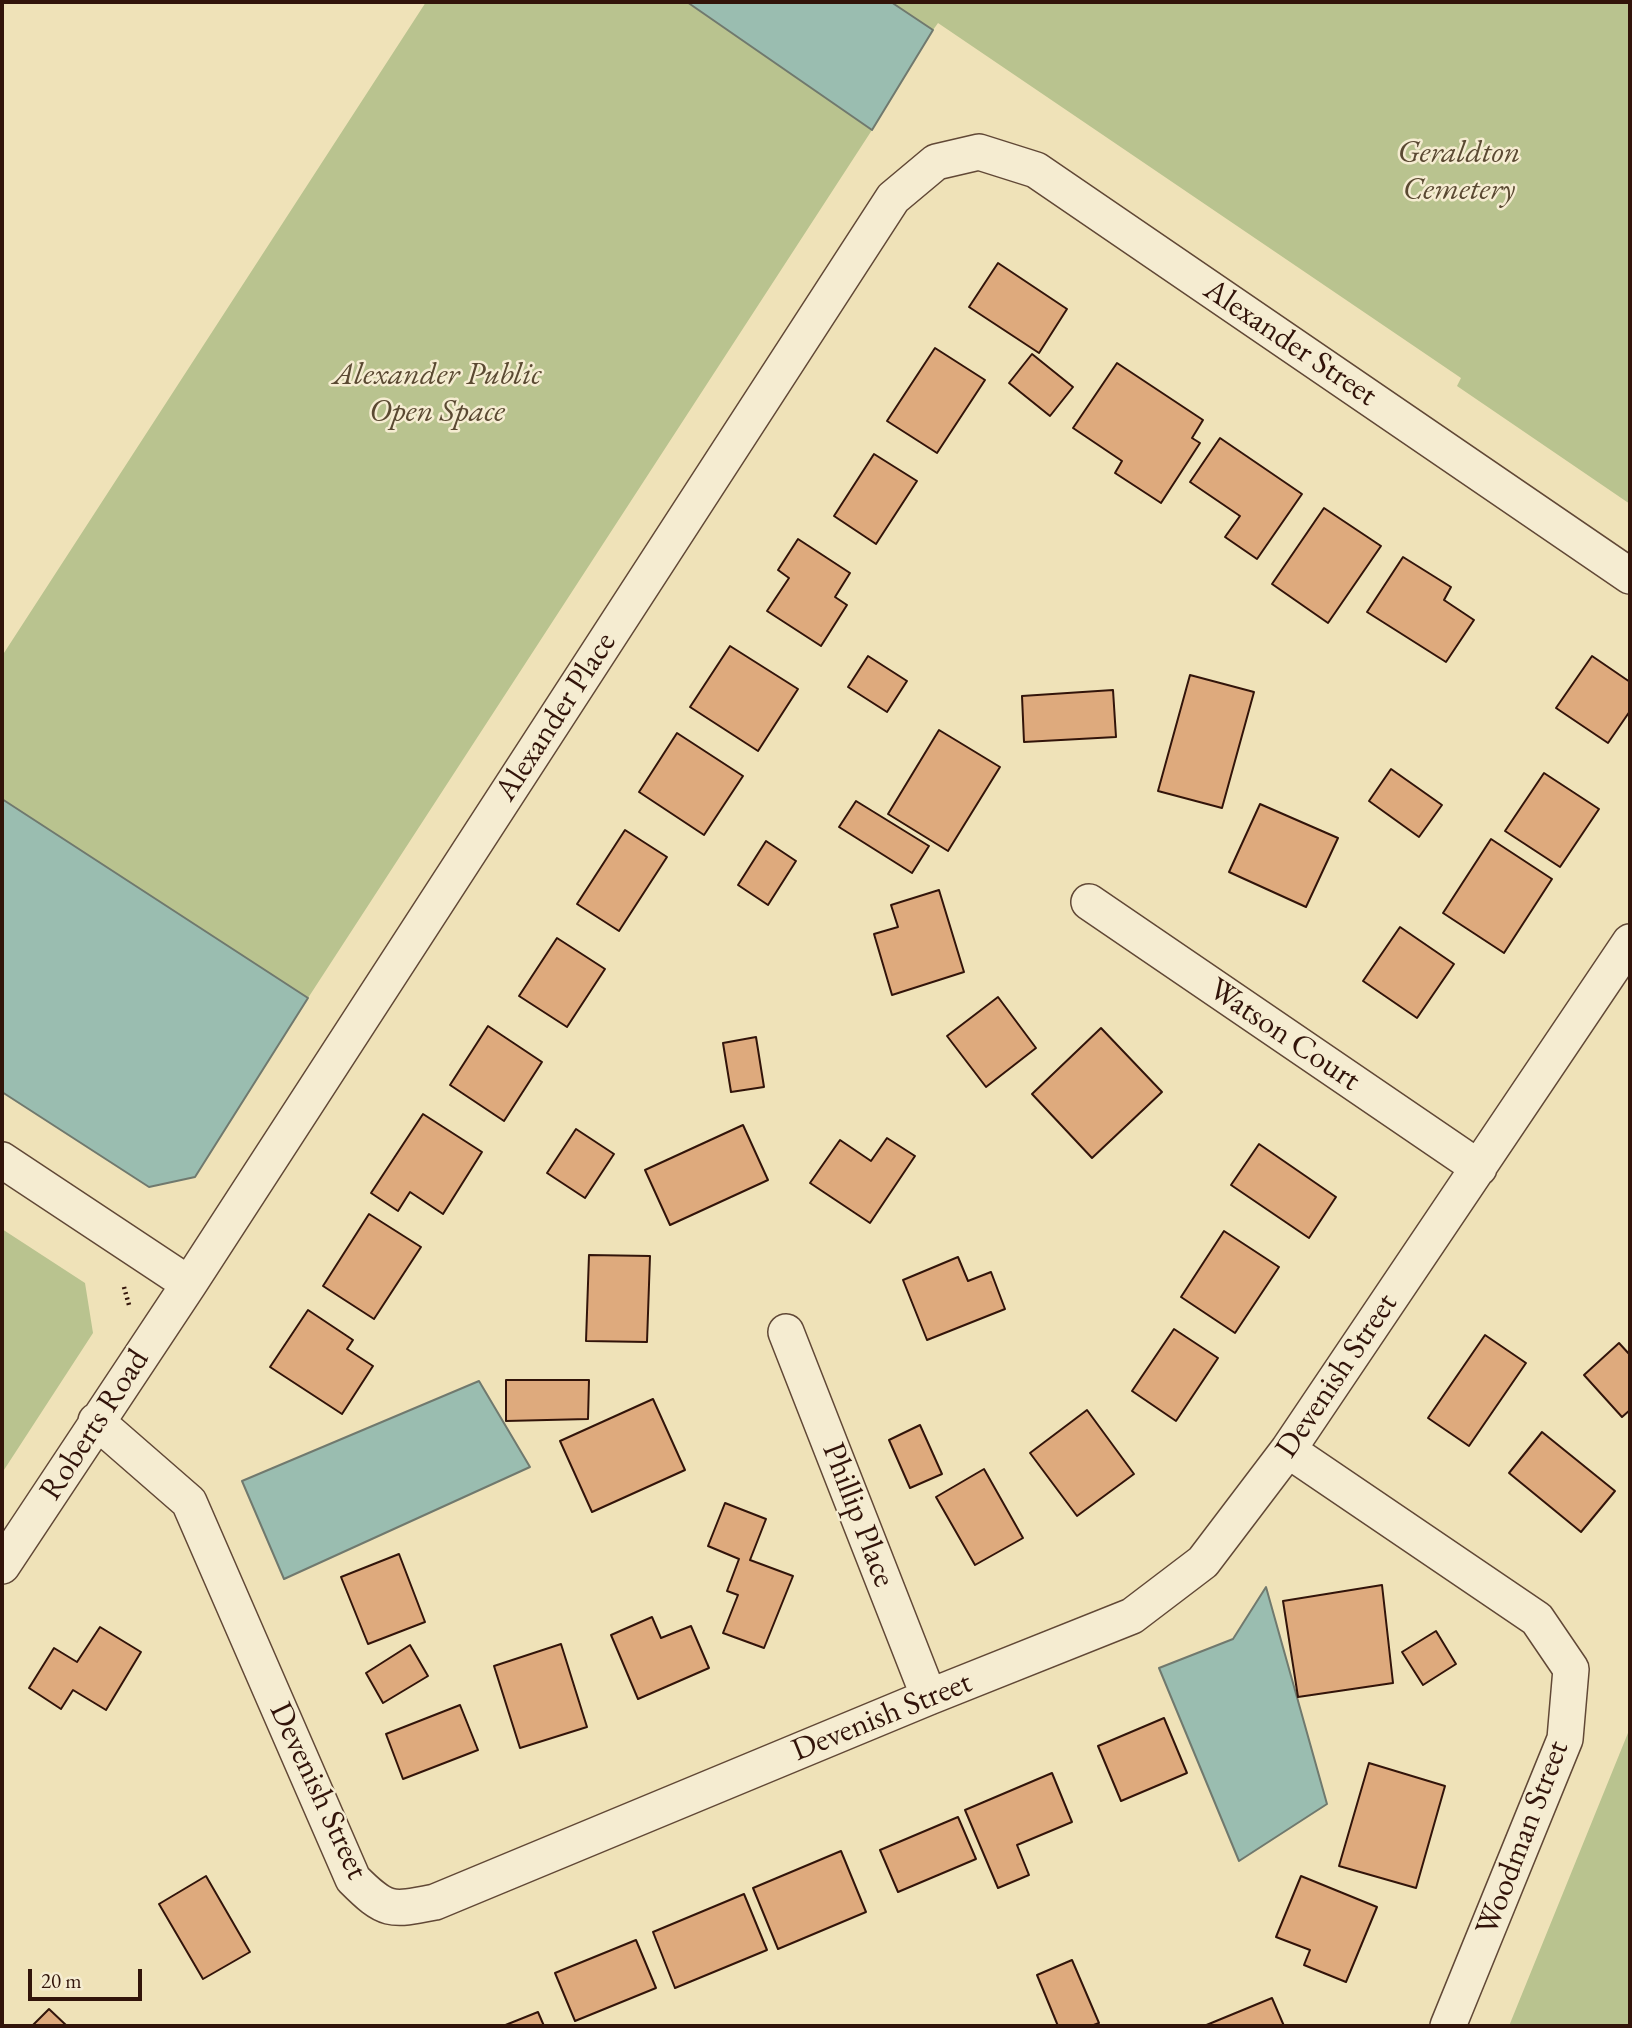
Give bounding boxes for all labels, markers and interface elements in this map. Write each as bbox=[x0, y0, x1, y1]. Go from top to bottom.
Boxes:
park label: Geraldton Cemetery bbox=[1398, 134, 1520, 209]
street label: Alexander Street bbox=[1196, 271, 1384, 415]
park label: Alexander Public Open Space bbox=[333, 356, 541, 431]
street label: Alexander Place bbox=[487, 625, 625, 809]
street label: Watson Court bbox=[1201, 970, 1367, 1100]
street label: Devenish Street bbox=[1268, 1286, 1406, 1466]
street label: Roberts Road bbox=[32, 1342, 158, 1508]
street label: Phillip Place bbox=[813, 1438, 903, 1592]
street label: Devenish Street bbox=[786, 1664, 978, 1770]
street label: Devenish Street bbox=[260, 1697, 376, 1885]
street label: Woodman Street bbox=[1468, 1735, 1578, 1941]
scale bar bbox=[32, 1954, 145, 1998]
text: 20 m bbox=[41, 1967, 82, 1994]

